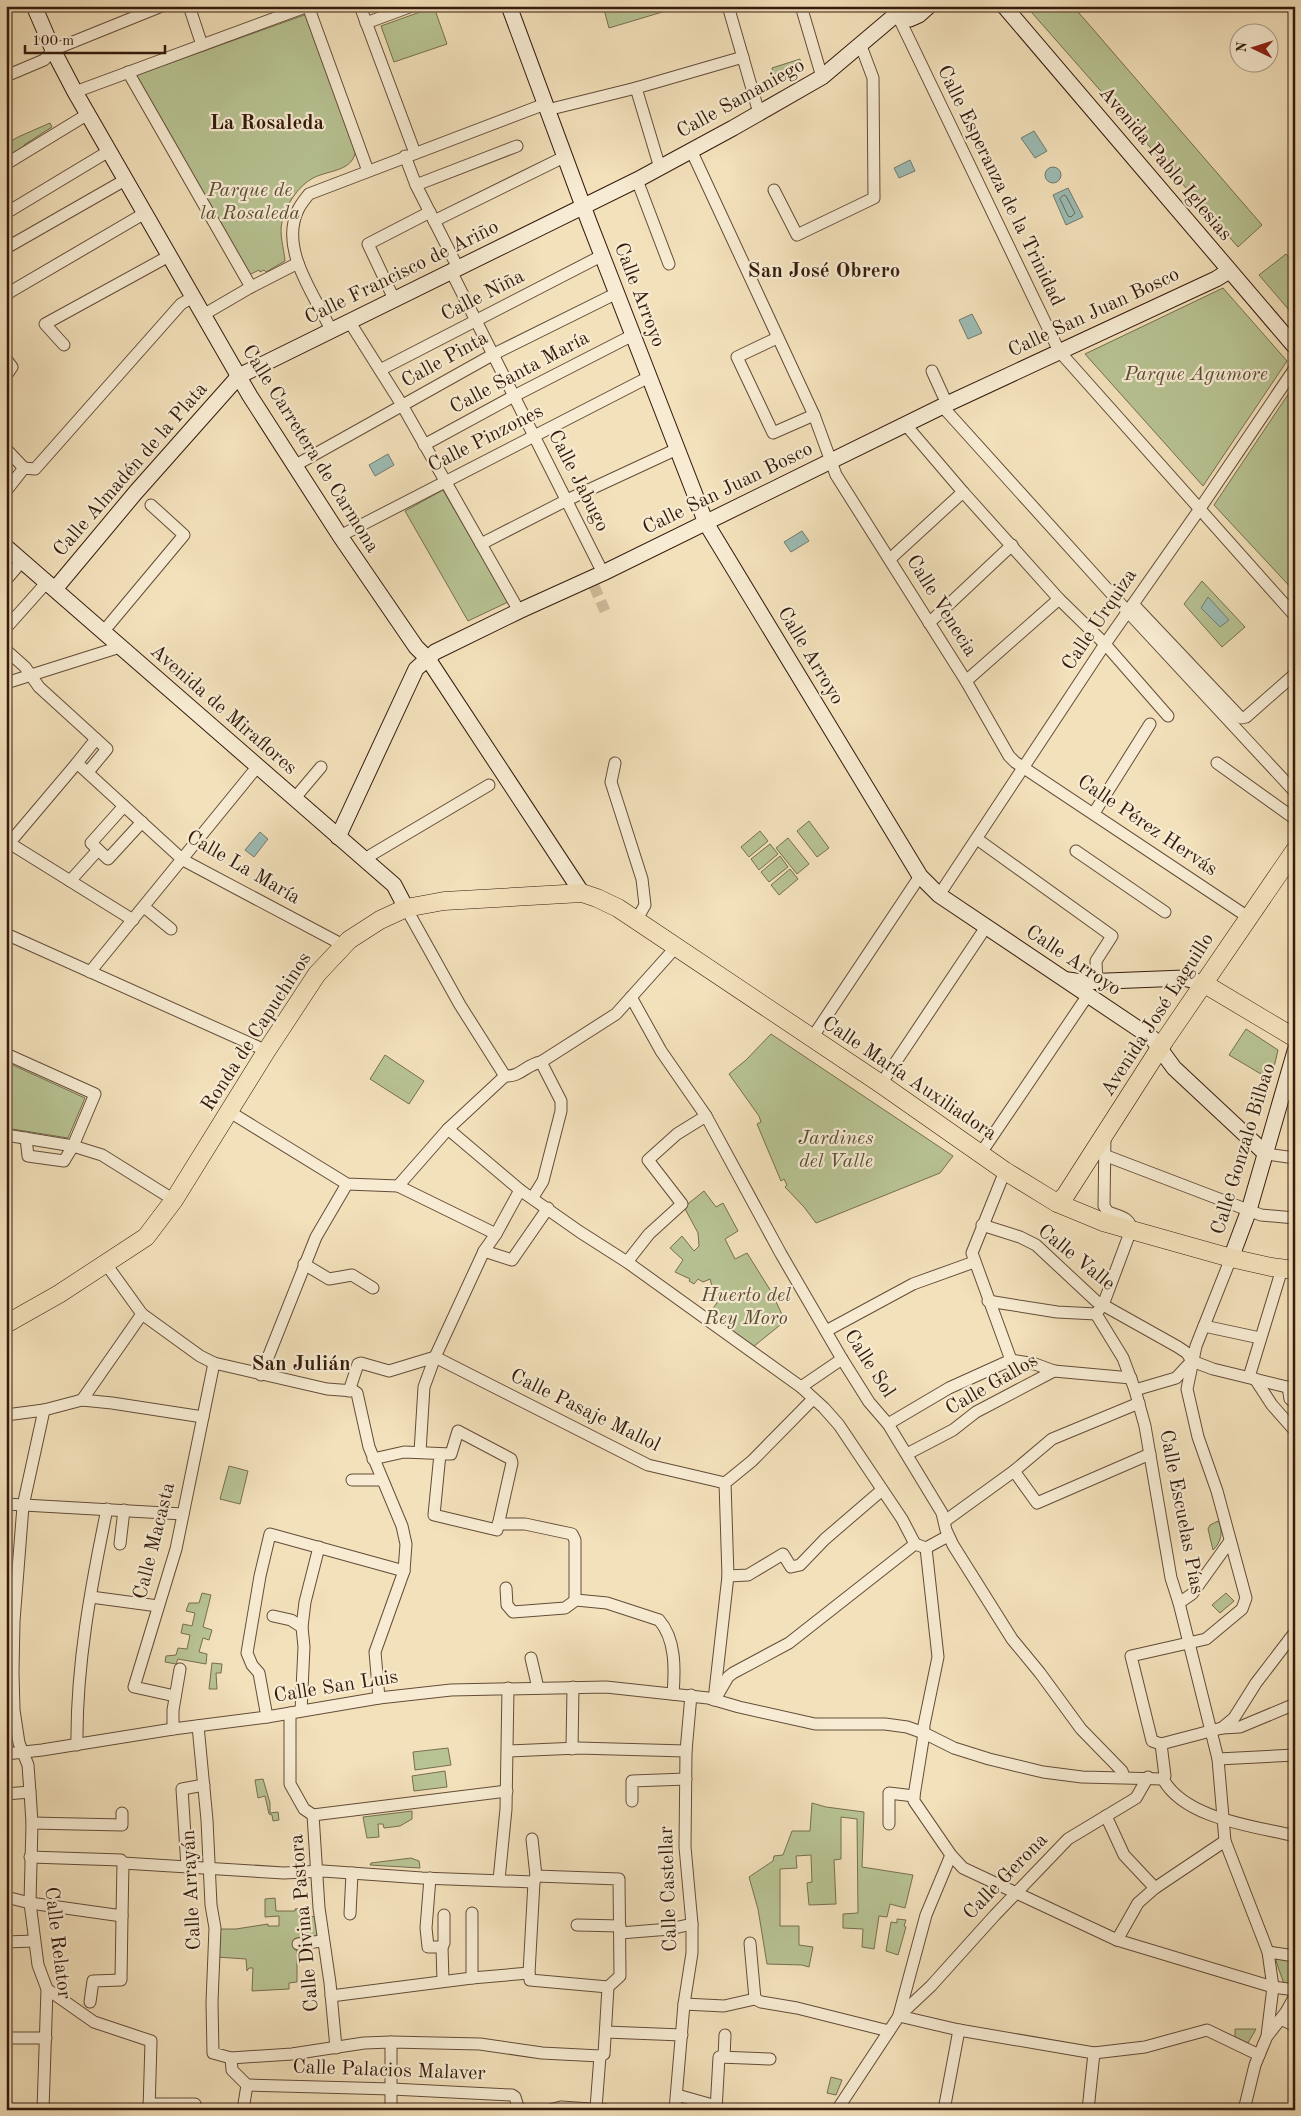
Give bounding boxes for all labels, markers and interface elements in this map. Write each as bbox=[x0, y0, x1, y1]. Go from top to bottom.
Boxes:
scale bar bbox=[25, 22, 165, 54]
north arrow bbox=[1228, 22, 1278, 72]
text: 100 m bbox=[32, 34, 74, 49]
text: N bbox=[1235, 41, 1249, 53]
street label: Calle Samaniego bbox=[674, 56, 808, 142]
street label: Calle Esperanza de la Trinidad bbox=[933, 63, 1067, 309]
street label: Avenida Pablo Iglesias bbox=[1095, 83, 1235, 245]
district label: La Rosaleda bbox=[210, 113, 325, 134]
park label: Parque de la Rosaleda bbox=[200, 181, 300, 224]
street label: Calle Francisco de Ariño bbox=[302, 217, 502, 329]
street label: Calle Arroyo bbox=[610, 240, 668, 350]
district label: San José Obrero bbox=[748, 261, 900, 282]
street label: Calle San Juan Bosco bbox=[1005, 265, 1183, 361]
street label: Calle Niña bbox=[438, 267, 528, 325]
street label: Calle Pinta bbox=[398, 328, 492, 392]
street label: Calle Santa María bbox=[447, 328, 593, 418]
street label: Calle Carretera de Carmona bbox=[238, 342, 382, 557]
park label: Parque Agumore bbox=[1123, 365, 1268, 385]
street label: Calle Almadén de la Plata bbox=[50, 379, 212, 561]
street label: Calle Pinzones bbox=[425, 401, 547, 477]
street label: Calle Jabugo bbox=[544, 427, 612, 535]
street label: Calle San Juan Bosco bbox=[640, 439, 816, 539]
street label: Calle Venecia bbox=[902, 552, 980, 660]
street label: Calle Urquiza bbox=[1059, 566, 1141, 674]
street label: Calle Arroyo bbox=[773, 604, 847, 708]
street label: Avenida de Miraflores bbox=[146, 641, 300, 779]
street label: Calle Pérez Hervás bbox=[1073, 772, 1221, 880]
street label: Calle La María bbox=[183, 827, 303, 909]
street label: Calle Arroyo bbox=[1022, 922, 1124, 1000]
street label: Avenida José Laguillo bbox=[1098, 930, 1218, 1100]
street label: Ronda de Capuchinos bbox=[198, 949, 316, 1115]
street label: Calle María Auxiliadora bbox=[818, 1013, 1000, 1145]
street label: Calle Gonzalo Bilbao bbox=[1208, 1061, 1280, 1237]
park label: Jardines del Valle bbox=[798, 1129, 874, 1172]
street label: Calle Valle bbox=[1034, 1221, 1118, 1295]
park label: Huerto del Rey Moro bbox=[700, 1286, 791, 1329]
street label: Calle Sol bbox=[840, 1326, 898, 1402]
street label: Calle Gallos bbox=[943, 1351, 1041, 1419]
district label: San Julián bbox=[251, 1354, 351, 1375]
street label: Calle Pasaje Mallol bbox=[507, 1366, 663, 1456]
street label: Calle Escuelas Pías bbox=[1155, 1428, 1207, 1596]
street label: Calle Macasta bbox=[131, 1480, 179, 1601]
street label: Calle San Luis bbox=[272, 1667, 400, 1707]
street label: Calle Castellar bbox=[657, 1826, 681, 1952]
street label: Calle Arrayán bbox=[179, 1829, 205, 1951]
street label: Calle Gerona bbox=[960, 1830, 1052, 1924]
street label: Calle Divina Pastora bbox=[287, 1833, 323, 2013]
street label: Calle Relator bbox=[40, 1886, 74, 2000]
street label: Calle Palacios Malaver bbox=[292, 2058, 486, 2084]

